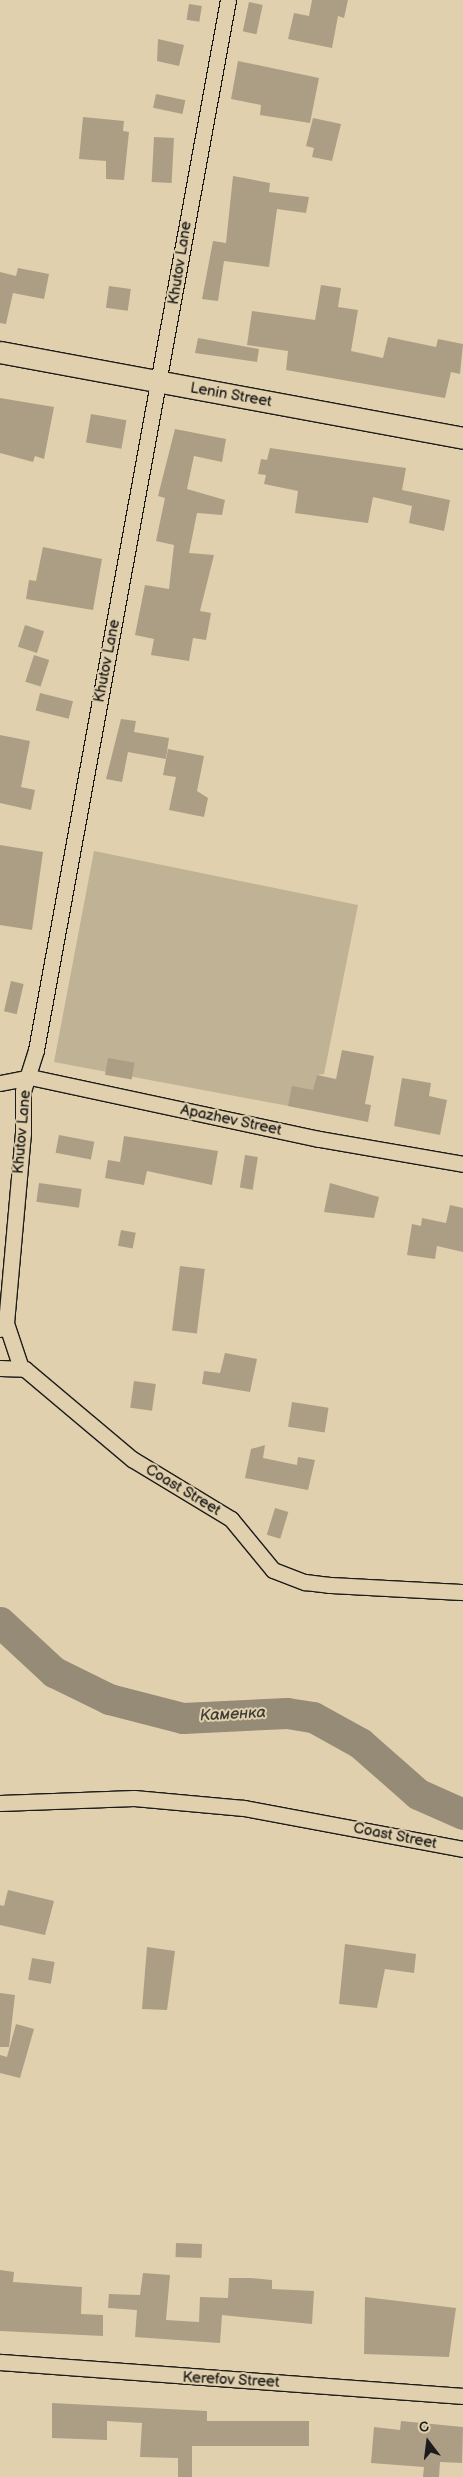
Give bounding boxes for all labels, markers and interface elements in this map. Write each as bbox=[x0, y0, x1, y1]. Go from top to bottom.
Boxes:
street label: Khutov Lane bbox=[165, 220, 195, 306]
street label: Lenin Street bbox=[189, 379, 273, 411]
street label: Khutov Lane bbox=[90, 618, 124, 704]
street label: Khutov Lane bbox=[9, 1089, 35, 1175]
street label: Apazhev Street bbox=[179, 1100, 283, 1140]
street label: Coast Street bbox=[142, 1460, 224, 1520]
water label: Каменка bbox=[199, 1704, 267, 1726]
street label: Coast Street bbox=[352, 1819, 438, 1853]
street label: Kerefov Street bbox=[182, 2368, 280, 2392]
north arrow bbox=[403, 2417, 453, 2467]
text: С bbox=[417, 2418, 431, 2437]

